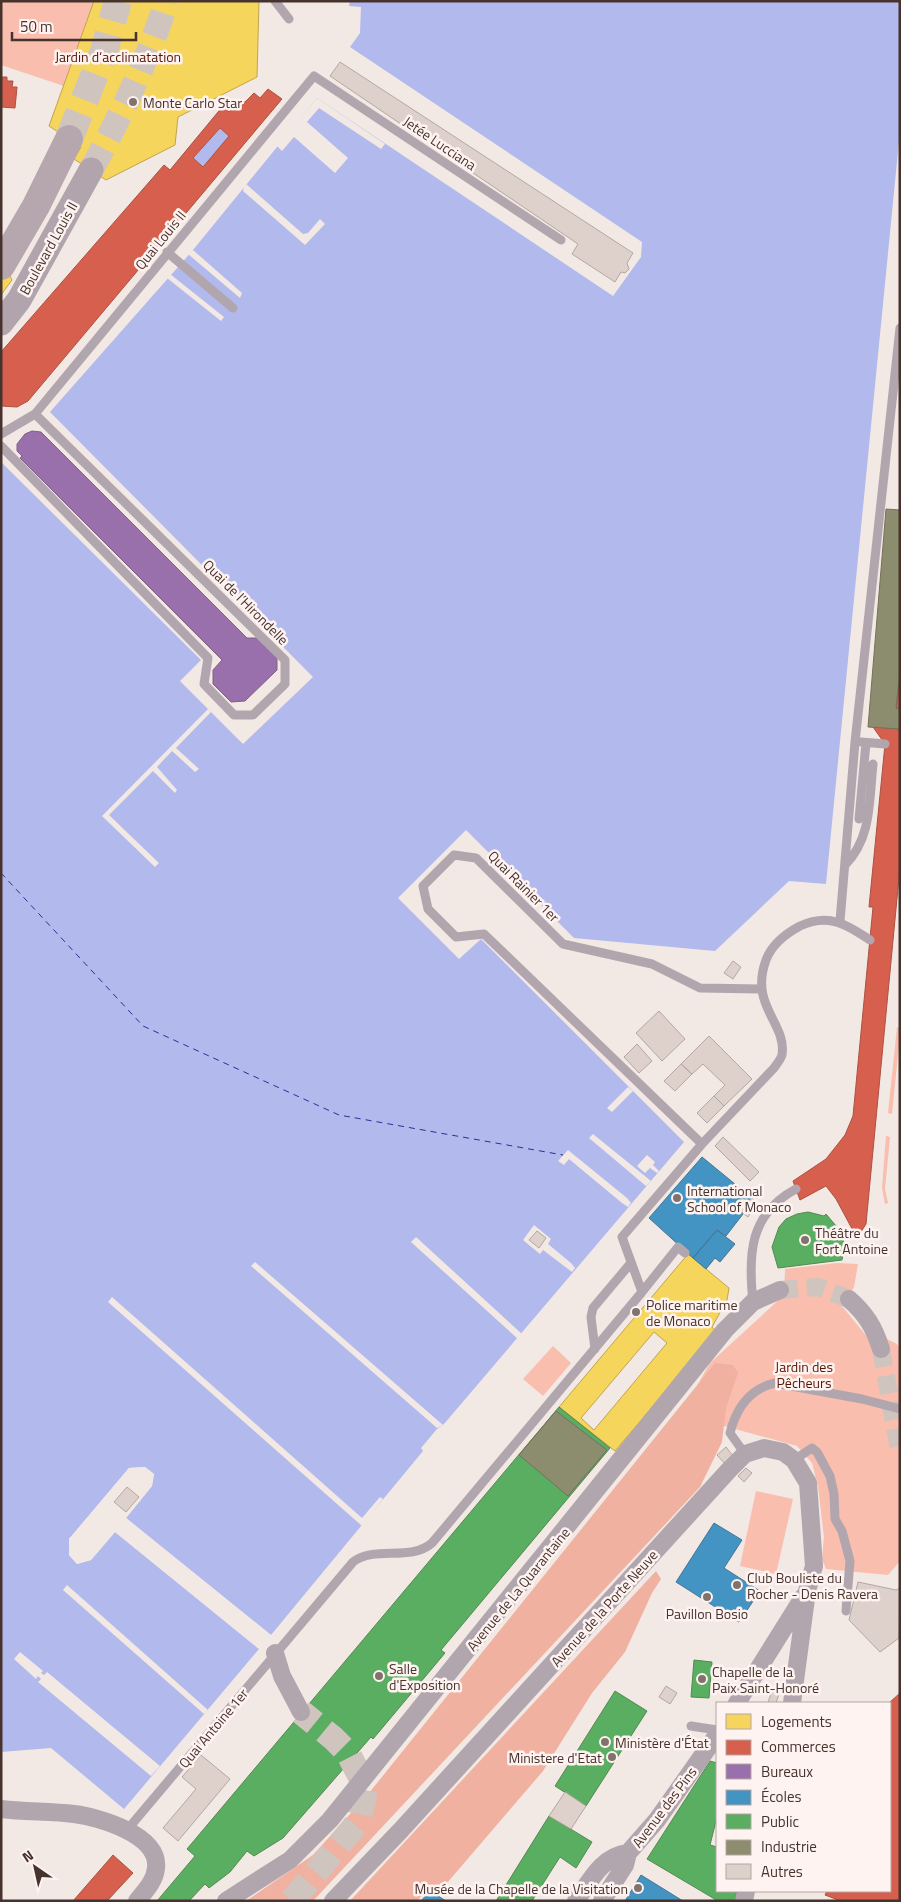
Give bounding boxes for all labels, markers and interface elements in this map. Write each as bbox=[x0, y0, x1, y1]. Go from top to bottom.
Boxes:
scale bar bbox=[12, 10, 136, 42]
text: 50 m bbox=[20, 15, 53, 38]
park label: Jardin d‘acclimatation bbox=[55, 46, 181, 67]
place label: Monte Carlo Star bbox=[143, 92, 242, 113]
marker: Monte Carlo Star bbox=[127, 96, 139, 108]
street label: Jetée Lucciana bbox=[399, 111, 481, 175]
street label: Boulevard Louis II bbox=[14, 198, 82, 298]
street label: Quai Louis II bbox=[130, 206, 190, 274]
street label: Quai de l’Hirondelle bbox=[198, 554, 294, 650]
street label: Quai Rainier 1er bbox=[483, 845, 565, 927]
place label: International School of Monaco bbox=[687, 1180, 791, 1217]
marker: International School of Monaco bbox=[671, 1192, 683, 1204]
place label: Théâtre du Fort Antoine bbox=[815, 1222, 888, 1259]
marker: Théâtre du Fort Antoine bbox=[799, 1234, 811, 1246]
place label: Police maritime de Monaco bbox=[646, 1294, 738, 1331]
marker: Police maritime de Monaco bbox=[630, 1306, 642, 1318]
park label: Jardin des Pêcheurs bbox=[775, 1356, 833, 1393]
street label: Avenue de La Quarantaine bbox=[461, 1523, 575, 1655]
street label: Avenue de la Porte Neuve bbox=[546, 1545, 662, 1671]
place label: Club Bouliste du Rocher - Denis Ravera bbox=[747, 1567, 878, 1604]
marker: Club Bouliste du Rocher - Denis Ravera bbox=[731, 1579, 743, 1591]
marker: Pavillon Bosio bbox=[701, 1591, 713, 1603]
place label: Pavillon Bosio bbox=[666, 1603, 748, 1624]
place label: Salle d'Exposition bbox=[389, 1658, 461, 1695]
place label: Chapelle de la Paix Saint-Honoré bbox=[712, 1661, 819, 1698]
marker: Salle d'Exposition bbox=[373, 1670, 385, 1682]
marker: Chapelle de la Paix Saint-Honoré bbox=[696, 1673, 708, 1685]
street label: Quai Antoine 1er bbox=[173, 1683, 253, 1772]
legend bbox=[716, 1702, 891, 1892]
text: Logements bbox=[761, 1710, 832, 1733]
place label: Ministère d'État bbox=[615, 1732, 709, 1753]
text: Commerces bbox=[761, 1735, 836, 1758]
marker: Ministère d'État bbox=[599, 1736, 611, 1748]
place label: Ministere d'Etat bbox=[508, 1747, 602, 1768]
marker: Ministere d'Etat bbox=[606, 1751, 618, 1763]
text: Bureaux bbox=[761, 1760, 813, 1783]
street label: Avenue des Pins bbox=[627, 1762, 701, 1852]
text: Écoles bbox=[761, 1785, 802, 1808]
text: Public bbox=[761, 1810, 799, 1833]
text: Industrie bbox=[761, 1835, 817, 1858]
north arrow bbox=[10, 1842, 60, 1892]
text: N bbox=[18, 1844, 37, 1867]
text: Autres bbox=[761, 1860, 803, 1883]
place label: Musée de la Chapelle de la Visitation bbox=[414, 1878, 628, 1899]
marker: Musée de la Chapelle de la Visitation bbox=[632, 1882, 644, 1894]

